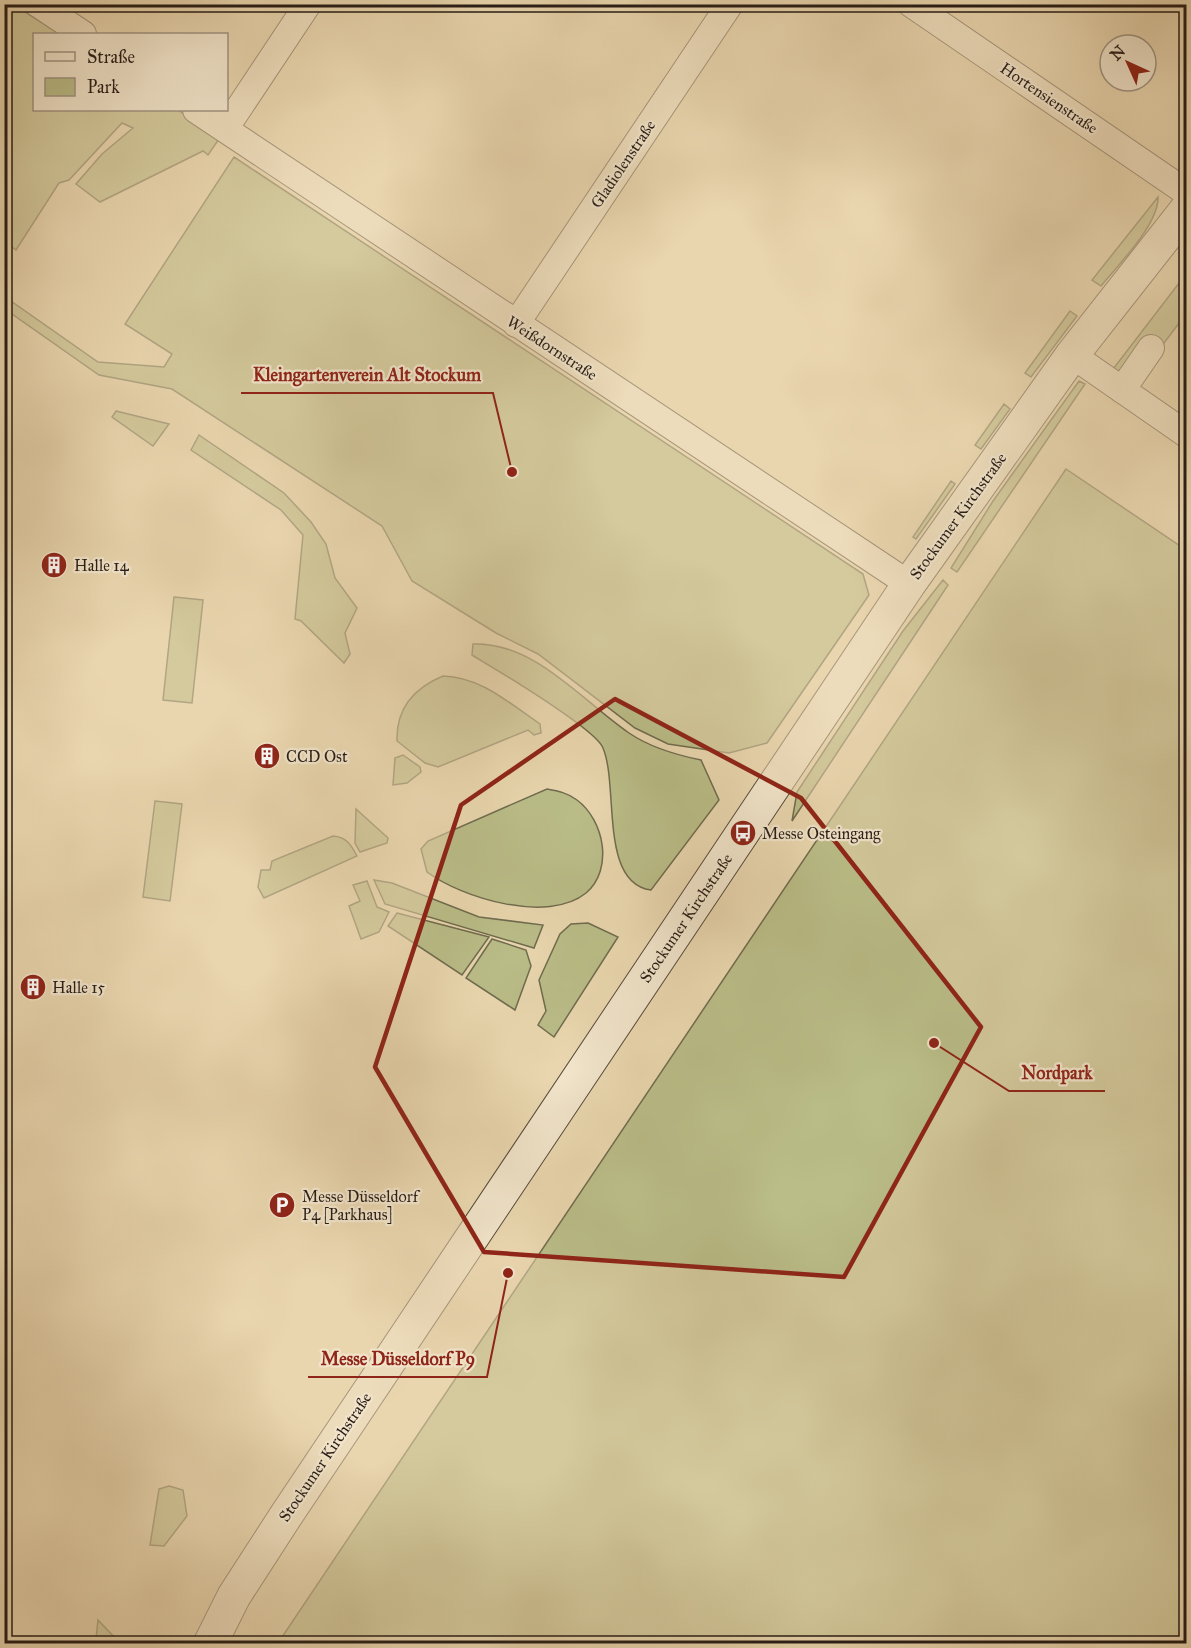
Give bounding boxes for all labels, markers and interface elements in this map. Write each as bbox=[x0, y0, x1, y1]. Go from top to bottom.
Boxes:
legend bbox=[33, 33, 228, 111]
north arrow bbox=[1098, 33, 1158, 93]
text: N bbox=[1106, 41, 1130, 64]
text: Straße bbox=[87, 46, 135, 68]
street label: Hortensienstraße bbox=[997, 58, 1102, 138]
text: Park bbox=[87, 76, 120, 98]
street label: Gladiolenstraße bbox=[587, 116, 660, 212]
street label: Weißdornstraße bbox=[503, 312, 601, 384]
callout: Kleingartenverein Alt Stockum bbox=[241, 357, 493, 393]
text: Kleingartenverein Alt Stockum bbox=[253, 364, 482, 387]
street label: Stockumer Kirchstraße bbox=[906, 449, 1010, 583]
building icon: Halle 14 bbox=[39, 550, 69, 580]
place label: Halle 14 bbox=[74, 556, 130, 575]
building icon: CCD Ost bbox=[252, 741, 282, 771]
place label: CCD Ost bbox=[286, 747, 348, 766]
bus stop icon: Messe Osteingang bbox=[728, 818, 758, 848]
place label: Messe Osteingang bbox=[762, 824, 881, 844]
street label: Stockumer Kirchstraße bbox=[636, 849, 737, 986]
building icon: Halle 15 bbox=[18, 972, 48, 1002]
place label: Halle 15 bbox=[52, 978, 106, 997]
callout: Nordpark bbox=[1009, 1055, 1105, 1091]
text: Nordpark bbox=[1021, 1062, 1093, 1085]
place label: Messe Düsseldorf P4 [Parkhaus] bbox=[302, 1187, 421, 1224]
parking icon: Messe Düsseldorf P4 [Parkhaus] bbox=[267, 1190, 297, 1220]
callout: Messe Düsseldorf P9 bbox=[308, 1341, 487, 1377]
text: Messe Düsseldorf P9 bbox=[321, 1348, 475, 1371]
street label: Stockumer Kirchstraße bbox=[275, 1388, 376, 1525]

